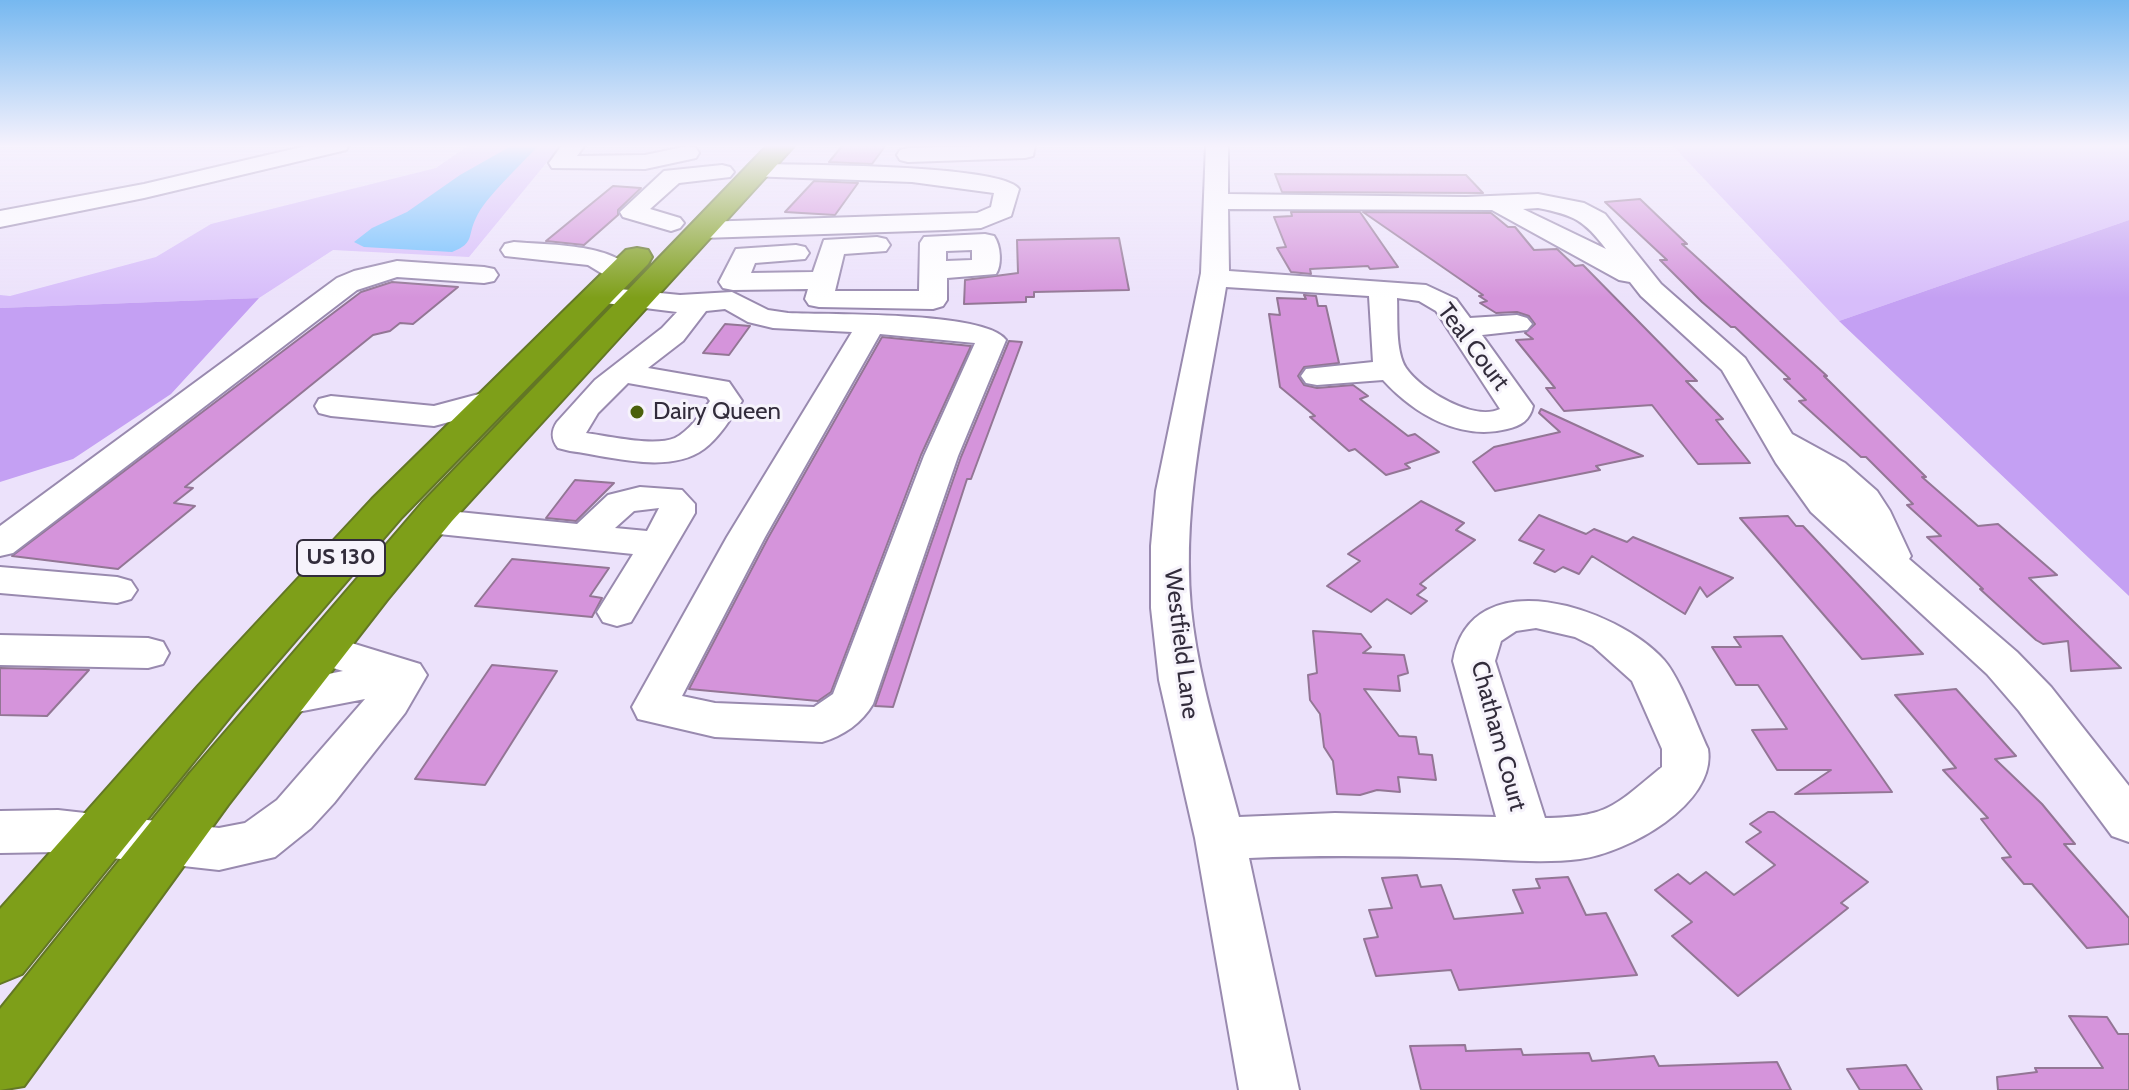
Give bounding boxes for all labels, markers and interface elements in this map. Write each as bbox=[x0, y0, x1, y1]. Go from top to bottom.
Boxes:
street label: Teal Court bbox=[1431, 298, 1515, 396]
place label: Dairy Queen bbox=[653, 398, 781, 426]
marker: Dairy Queen bbox=[628, 403, 646, 421]
road number: US 130 bbox=[297, 540, 385, 576]
street label: Westfield Lane bbox=[1158, 567, 1204, 721]
street label: Chatham Court bbox=[1464, 658, 1532, 814]

